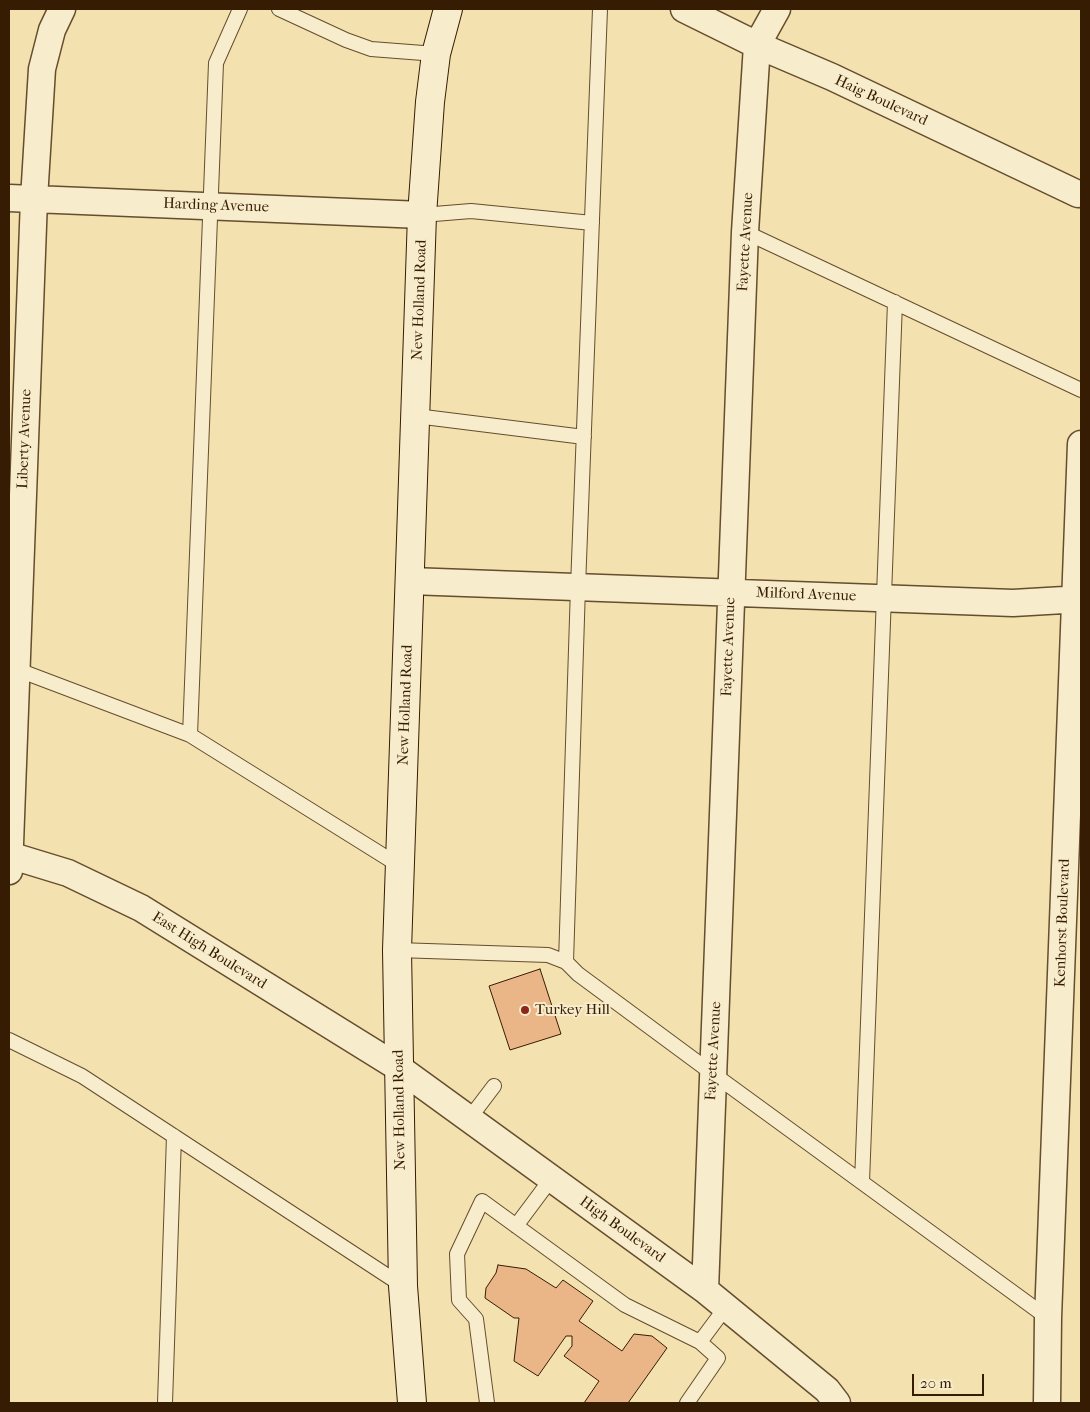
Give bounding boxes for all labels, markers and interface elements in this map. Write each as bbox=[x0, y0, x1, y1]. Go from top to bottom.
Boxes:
street label: Haig Boulevard bbox=[832, 72, 930, 130]
street label: Fayette Avenue bbox=[734, 192, 758, 292]
street label: Harding Avenue bbox=[163, 195, 269, 217]
street label: New Holland Road bbox=[409, 239, 431, 361]
street label: Liberty Avenue bbox=[14, 389, 36, 489]
street label: Milford Avenue bbox=[755, 584, 857, 606]
street label: Fayette Avenue bbox=[718, 597, 740, 697]
street label: New Holland Road bbox=[395, 644, 417, 766]
street label: Kenhorst Boulevard bbox=[1052, 858, 1074, 988]
street label: East High Boulevard bbox=[148, 908, 270, 994]
place label: Turkey Hill bbox=[535, 1001, 610, 1019]
street label: Fayette Avenue bbox=[702, 1001, 726, 1101]
marker: Turkey Hill bbox=[519, 1004, 531, 1016]
street label: New Holland Road bbox=[390, 1050, 410, 1170]
street label: High Boulevard bbox=[576, 1193, 668, 1267]
scale bar bbox=[915, 1364, 988, 1396]
text: 20 m bbox=[920, 1374, 952, 1392]

